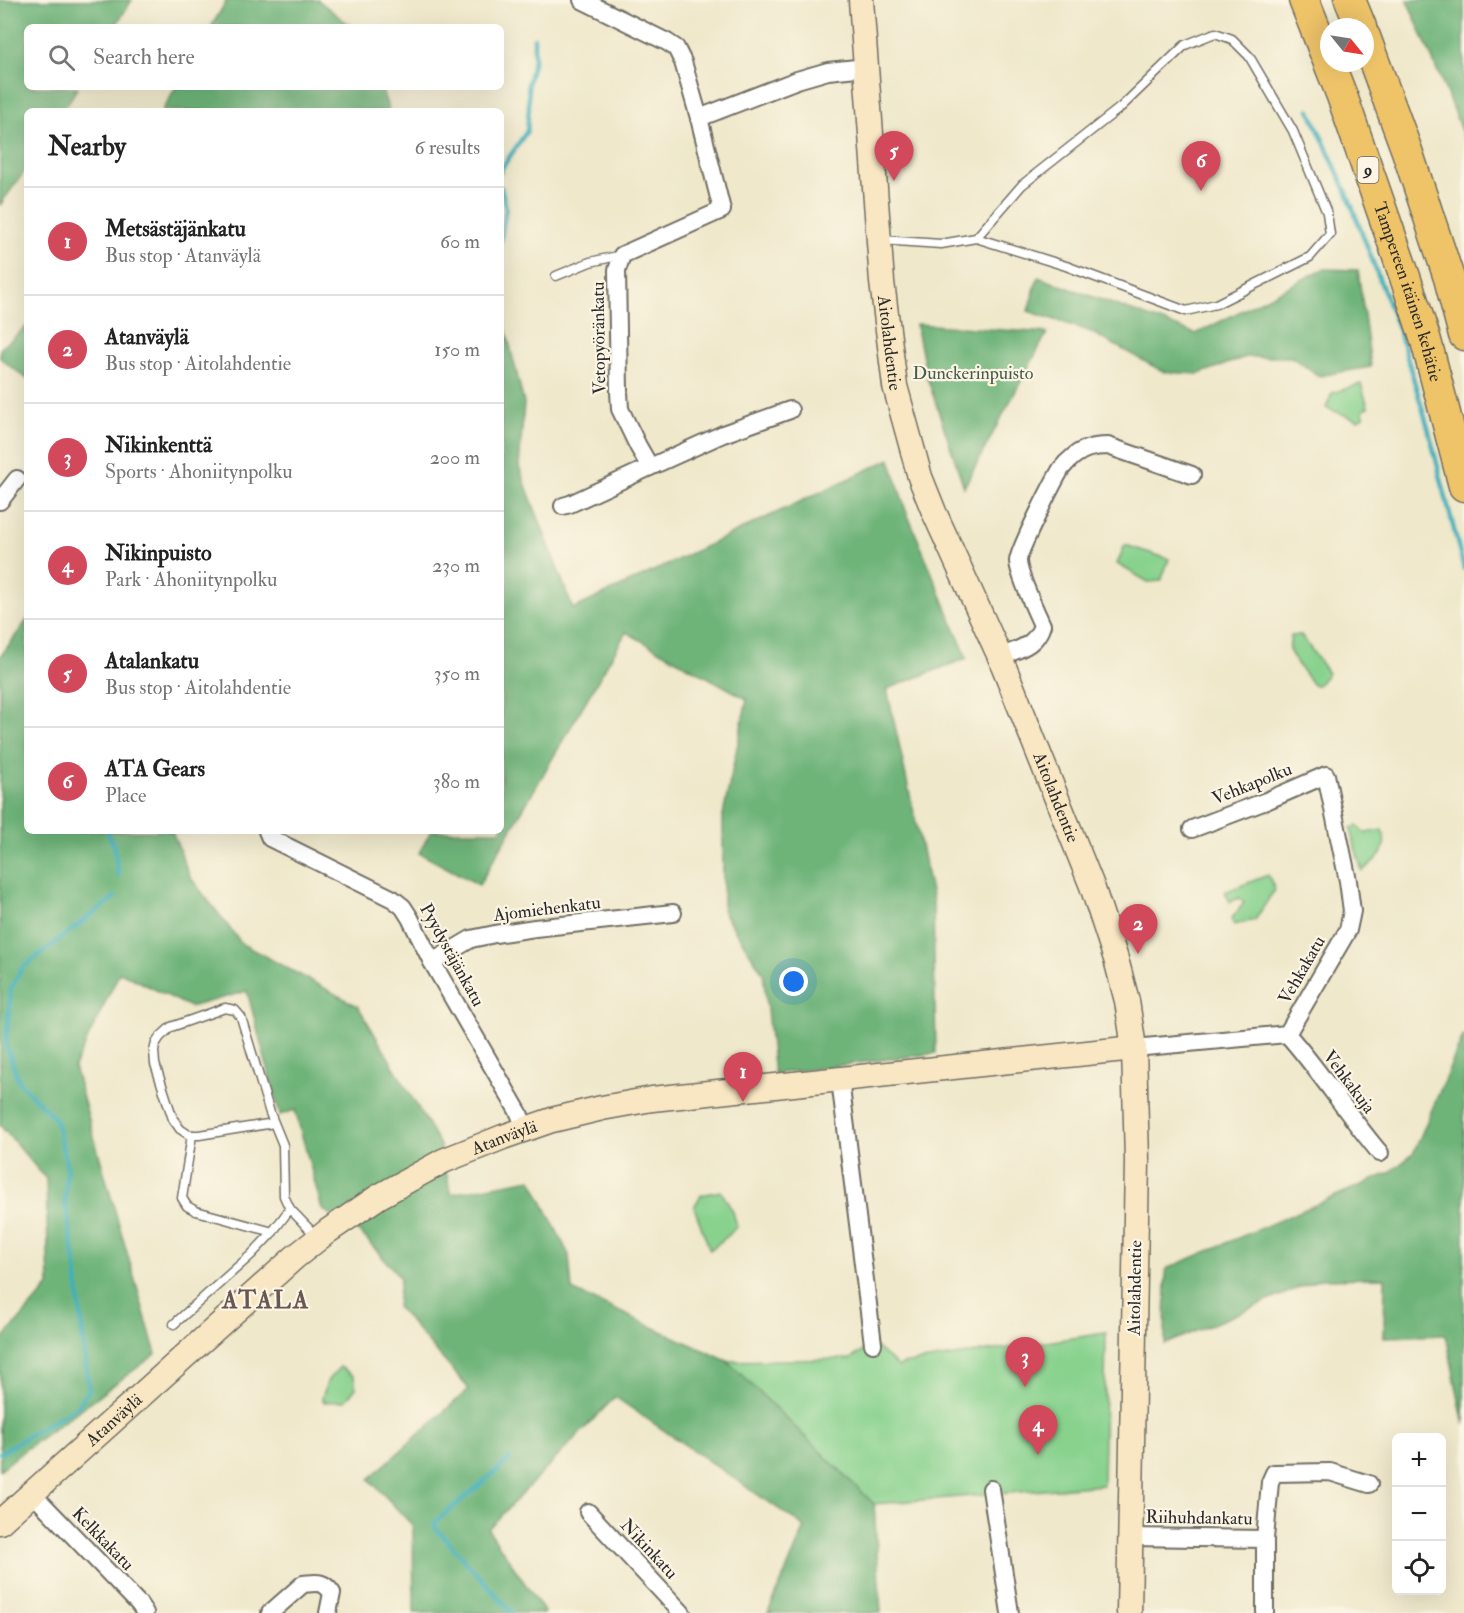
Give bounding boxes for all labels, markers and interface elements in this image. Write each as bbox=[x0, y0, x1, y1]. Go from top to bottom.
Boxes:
north arrow bbox=[1320, 18, 1374, 72]
search box bbox=[24, 24, 504, 90]
icon: search bbox=[45, 41, 78, 74]
text: Search here bbox=[93, 43, 195, 71]
text: Nearby bbox=[48, 131, 126, 163]
pin: 5 bbox=[874, 132, 914, 181]
text: 6 results bbox=[414, 135, 480, 160]
pin: 6 bbox=[1182, 142, 1220, 191]
road number: 9 bbox=[1358, 157, 1378, 183]
street label: Tampereen itäinen kehätie bbox=[1368, 199, 1448, 385]
text: Metsästäjänkatu bbox=[105, 215, 246, 243]
text: 1 bbox=[64, 229, 71, 254]
text: 60 m bbox=[440, 229, 480, 254]
text: Bus stop · Atanväylä bbox=[105, 243, 261, 268]
street label: Vetopyöränkatu bbox=[587, 281, 611, 395]
street label: Aitolahdentie bbox=[872, 293, 907, 394]
text: Atanväylä bbox=[105, 323, 189, 351]
text: 2 bbox=[62, 337, 73, 362]
text: 150 m bbox=[434, 337, 480, 362]
text: Bus stop · Aitolahdentie bbox=[105, 351, 291, 376]
park label: Dunckerinpuisto bbox=[913, 362, 1034, 385]
text: Nikinkenttä bbox=[105, 431, 212, 459]
text: 3 bbox=[64, 445, 71, 470]
text: 200 m bbox=[430, 445, 480, 470]
text: Sports · Ahoniitynpolku bbox=[105, 459, 293, 484]
text: Nikinpuisto bbox=[105, 539, 212, 567]
text: 4 bbox=[62, 553, 73, 578]
text: 230 m bbox=[432, 553, 480, 578]
text: Park · Ahoniitynpolku bbox=[105, 567, 277, 592]
text: Atalankatu bbox=[105, 647, 199, 675]
text: 5 bbox=[63, 661, 72, 686]
text: 350 m bbox=[434, 661, 480, 686]
text: Bus stop · Aitolahdentie bbox=[105, 675, 291, 700]
street label: Aitolahdentie bbox=[1027, 748, 1085, 846]
text: ATA Gears bbox=[105, 755, 205, 783]
street label: Vehkapolku bbox=[1209, 758, 1295, 810]
text: 6 bbox=[62, 769, 73, 794]
text: 380 m bbox=[433, 769, 480, 794]
text: Place bbox=[105, 783, 146, 808]
street label: Ajomiehenkatu bbox=[491, 891, 602, 927]
street label: Pyydystäjänkatu bbox=[414, 899, 490, 1011]
pin: 2 bbox=[1118, 904, 1158, 954]
street label: Vehkakatu bbox=[1273, 932, 1331, 1008]
your location bbox=[779, 967, 808, 996]
street label: Vehkakuja bbox=[1318, 1046, 1381, 1119]
pin: 1 bbox=[724, 1052, 762, 1102]
street label: Atanväylä bbox=[467, 1114, 541, 1160]
street label: Aitolahdentie bbox=[1123, 1240, 1147, 1337]
district label: ATALA bbox=[221, 1285, 310, 1316]
pin: 3 bbox=[1006, 1338, 1044, 1387]
street label: Atanväylä bbox=[80, 1388, 147, 1452]
pin: 4 bbox=[1018, 1406, 1058, 1455]
map controls bbox=[1392, 1433, 1446, 1595]
button: + bbox=[1392, 1433, 1446, 1487]
button: − bbox=[1392, 1487, 1446, 1541]
street label: Kelkkakatu bbox=[67, 1502, 139, 1576]
street label: Riihuhdankatu bbox=[1145, 1506, 1253, 1530]
street label: Nikinkatu bbox=[615, 1514, 683, 1584]
button: locate bbox=[1392, 1541, 1446, 1595]

